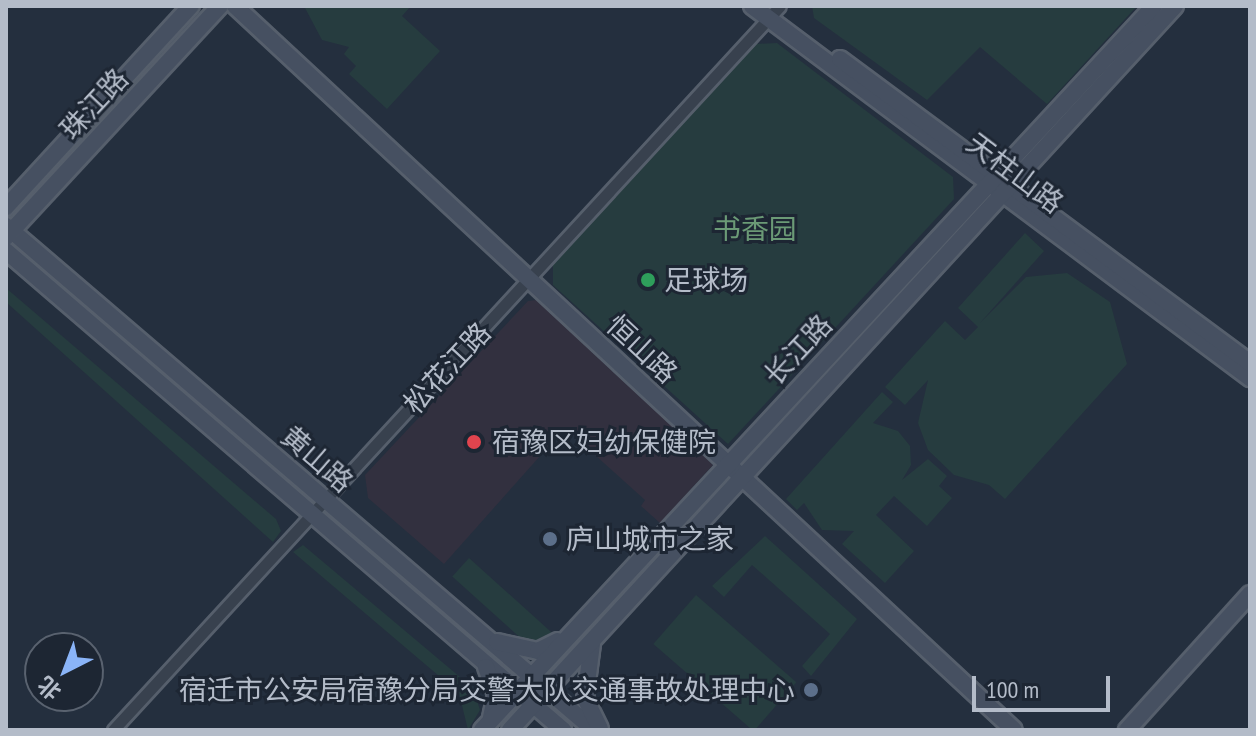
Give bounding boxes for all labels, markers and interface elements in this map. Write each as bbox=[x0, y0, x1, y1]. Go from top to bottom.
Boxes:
street label: 珠江路 bbox=[53, 62, 135, 146]
street label: 天柱山路 bbox=[960, 126, 1070, 220]
park label: 书香园 bbox=[713, 212, 797, 246]
place label: 足球场 bbox=[664, 263, 748, 297]
marker: 足球场 bbox=[639, 271, 657, 289]
street label: 恒山路 bbox=[600, 308, 684, 390]
street label: 长江路 bbox=[757, 308, 839, 392]
street label: 松花江路 bbox=[397, 316, 497, 420]
street label: 黄山路 bbox=[274, 419, 360, 499]
place label: 宿豫区妇幼保健院 bbox=[492, 425, 716, 459]
marker: 宿豫区妇幼保健院 bbox=[463, 431, 485, 453]
place label: 庐山城市之家 bbox=[566, 522, 734, 556]
marker: 庐山城市之家 bbox=[541, 530, 559, 548]
north arrow bbox=[24, 632, 104, 712]
scale bar bbox=[976, 660, 1114, 710]
text: 北 bbox=[32, 671, 67, 706]
place label: 宿迁市公安局宿豫分局交警大队交通事故处理中心 bbox=[179, 673, 795, 707]
text: 100 m bbox=[986, 674, 1039, 705]
marker: 宿迁市公安局宿豫分局交警大队交通事故处理中心 bbox=[802, 681, 820, 699]

